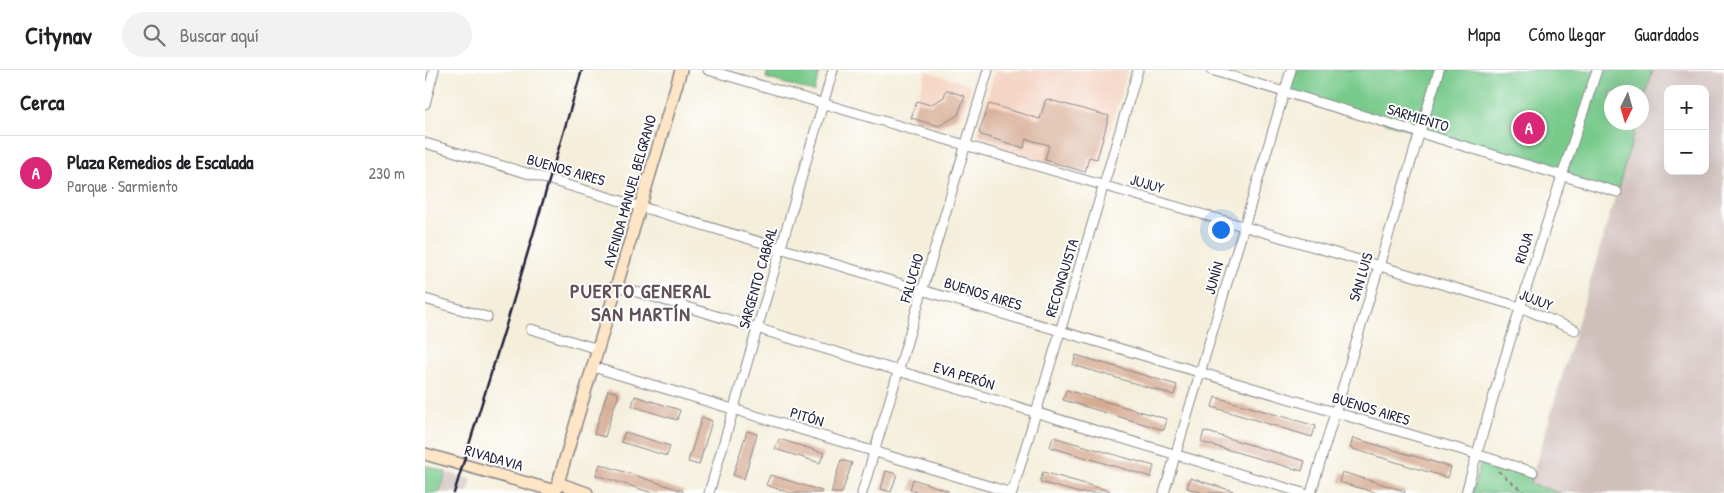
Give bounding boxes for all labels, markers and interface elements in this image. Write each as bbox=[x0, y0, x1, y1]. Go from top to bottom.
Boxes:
search box bbox=[122, 12, 472, 57]
text: Citynav bbox=[25, 19, 92, 51]
icon: search bbox=[140, 21, 168, 49]
text: Buscar aquí bbox=[180, 22, 259, 48]
text: Mapa bbox=[1468, 22, 1500, 47]
text: Cómo llegar bbox=[1528, 22, 1606, 47]
text: Guardados bbox=[1634, 22, 1699, 47]
north arrow bbox=[1604, 85, 1649, 130]
map controls bbox=[1664, 85, 1709, 175]
button: + bbox=[1664, 85, 1709, 130]
text: Cerca bbox=[20, 88, 64, 117]
street label: SARMIENTO bbox=[1385, 98, 1452, 137]
pin: A bbox=[1513, 109, 1545, 147]
street label: AVENIDA MANUEL BELGRANO bbox=[598, 112, 661, 269]
button: − bbox=[1664, 130, 1709, 175]
street label: BUENOS AIRES bbox=[525, 148, 608, 191]
text: Plaza Remedios de Escalada bbox=[67, 149, 254, 175]
text: A bbox=[32, 162, 40, 184]
text: 230 m bbox=[369, 162, 405, 184]
street label: JUJUY bbox=[1128, 169, 1167, 198]
text: Parque · Sarmiento bbox=[67, 175, 178, 197]
your location bbox=[1208, 217, 1234, 243]
street label: SARGENTO CABRAL bbox=[733, 224, 782, 331]
street label: RIOJA bbox=[1509, 229, 1538, 266]
street label: RECONQUISTA bbox=[1040, 235, 1084, 320]
street label: SAN LUIS bbox=[1343, 250, 1378, 304]
street label: FALUCHO bbox=[894, 251, 929, 306]
street label: JUNÍN bbox=[1199, 259, 1228, 297]
street label: BUENOS AIRES bbox=[942, 272, 1025, 315]
district label: PUERTO GENERAL SAN MARTÍN bbox=[570, 277, 712, 327]
street label: JUJUY bbox=[1516, 284, 1556, 316]
street label: EVA PERÓN bbox=[931, 356, 997, 395]
street label: BUENOS AIRES bbox=[1330, 387, 1413, 430]
street label: PITÓN bbox=[788, 401, 827, 432]
street label: RIVADAVIA bbox=[462, 439, 526, 476]

